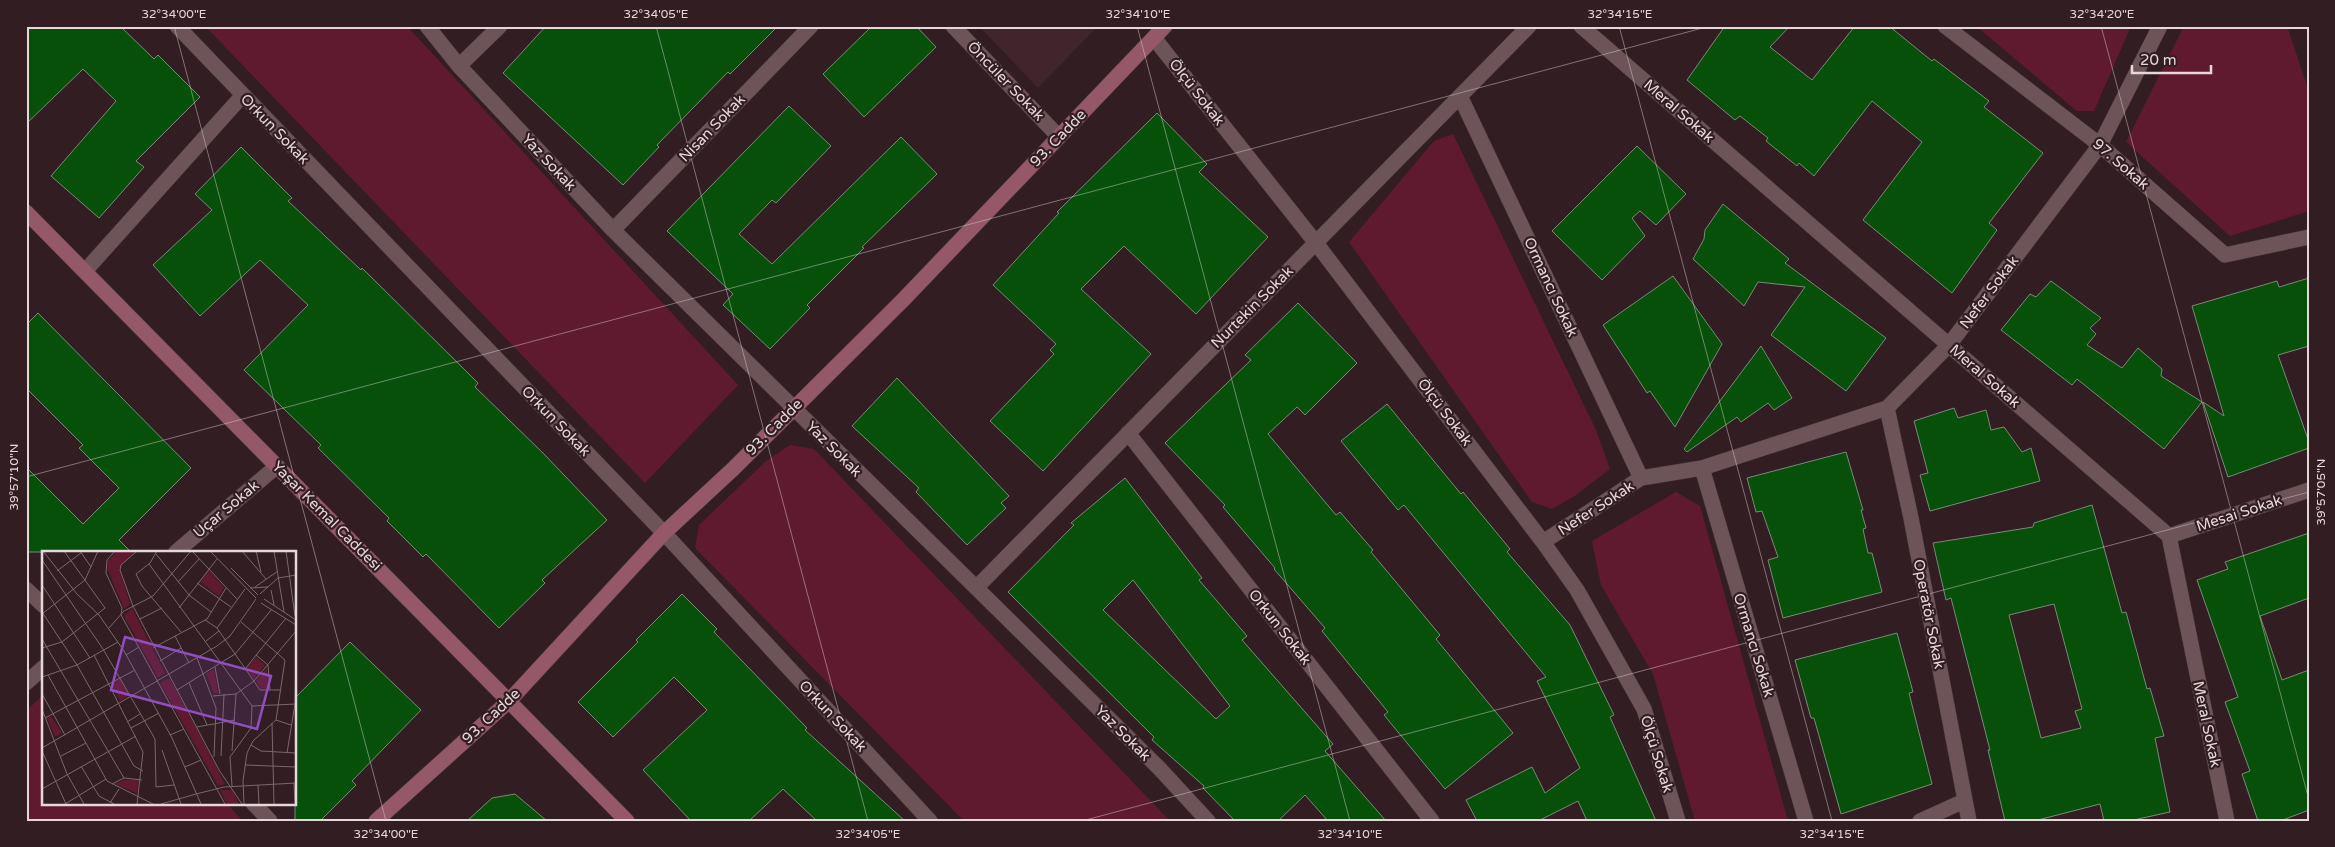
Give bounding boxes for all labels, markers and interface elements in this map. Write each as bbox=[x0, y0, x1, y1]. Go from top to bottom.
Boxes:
text: 32°34'00"E bbox=[141, 7, 207, 21]
text: 32°34'05"E bbox=[623, 7, 689, 21]
text: 32°34'10"E bbox=[1105, 7, 1171, 21]
text: 32°34'15"E bbox=[1587, 7, 1653, 21]
text: 32°34'20"E bbox=[2069, 7, 2135, 21]
street label: Öncüler Sokak bbox=[964, 38, 1048, 124]
scale bar bbox=[2132, 42, 2211, 74]
text: 20 m bbox=[2140, 51, 2177, 69]
street label: Ölçü Sokak bbox=[1165, 55, 1229, 129]
street label: Meral Sokak bbox=[1640, 75, 1718, 147]
street label: Orkun Sokak bbox=[237, 90, 313, 168]
street label: Nisan Sokak bbox=[675, 90, 749, 166]
street label: 93. Cadde bbox=[1026, 106, 1090, 170]
street label: Yaz Sokak bbox=[518, 130, 580, 194]
street label: 97. Sokak bbox=[2089, 135, 2153, 193]
street label: Ormancı Sokak bbox=[1520, 234, 1582, 340]
street label: Nefer Sokak bbox=[1956, 252, 2022, 332]
street label: Nurtekin Sokak bbox=[1207, 262, 1297, 352]
street label: Meral Sokak bbox=[1946, 340, 2024, 412]
street label: Ölçü Sokak bbox=[1414, 375, 1476, 449]
street label: Orkun Sokak bbox=[518, 382, 594, 460]
street label: 93. Cadde bbox=[742, 395, 806, 459]
street label: Yaz Sokak bbox=[802, 417, 866, 481]
text: 39°57'10"N bbox=[7, 444, 21, 511]
street label: Yaşar Kemal Caddesi bbox=[268, 457, 386, 575]
text: 39°57'05"N bbox=[2314, 459, 2328, 526]
street label: Uçar Sokak bbox=[190, 476, 262, 542]
street label: Nefer Sokak bbox=[1555, 477, 1637, 539]
street label: Mesai Sokak bbox=[2194, 491, 2284, 535]
inset map bbox=[42, 551, 296, 804]
street label: Operatör Sokak bbox=[1910, 558, 1948, 670]
street label: Orkun Sokak bbox=[1245, 586, 1315, 668]
street label: Ormancı Sokak bbox=[1730, 591, 1778, 699]
street label: Orkun Sokak bbox=[795, 677, 871, 755]
street label: Meral Sokak bbox=[2189, 679, 2225, 769]
street label: 93. Cadde bbox=[458, 685, 524, 747]
street label: Yaz Sokak bbox=[1091, 701, 1155, 765]
street label: Ölçü Sokak bbox=[1637, 713, 1677, 795]
text: 32°34'00"E bbox=[353, 827, 419, 841]
text: 32°34'05"E bbox=[835, 827, 901, 841]
text: 32°34'10"E bbox=[1317, 827, 1383, 841]
text: 32°34'15"E bbox=[1799, 827, 1865, 841]

